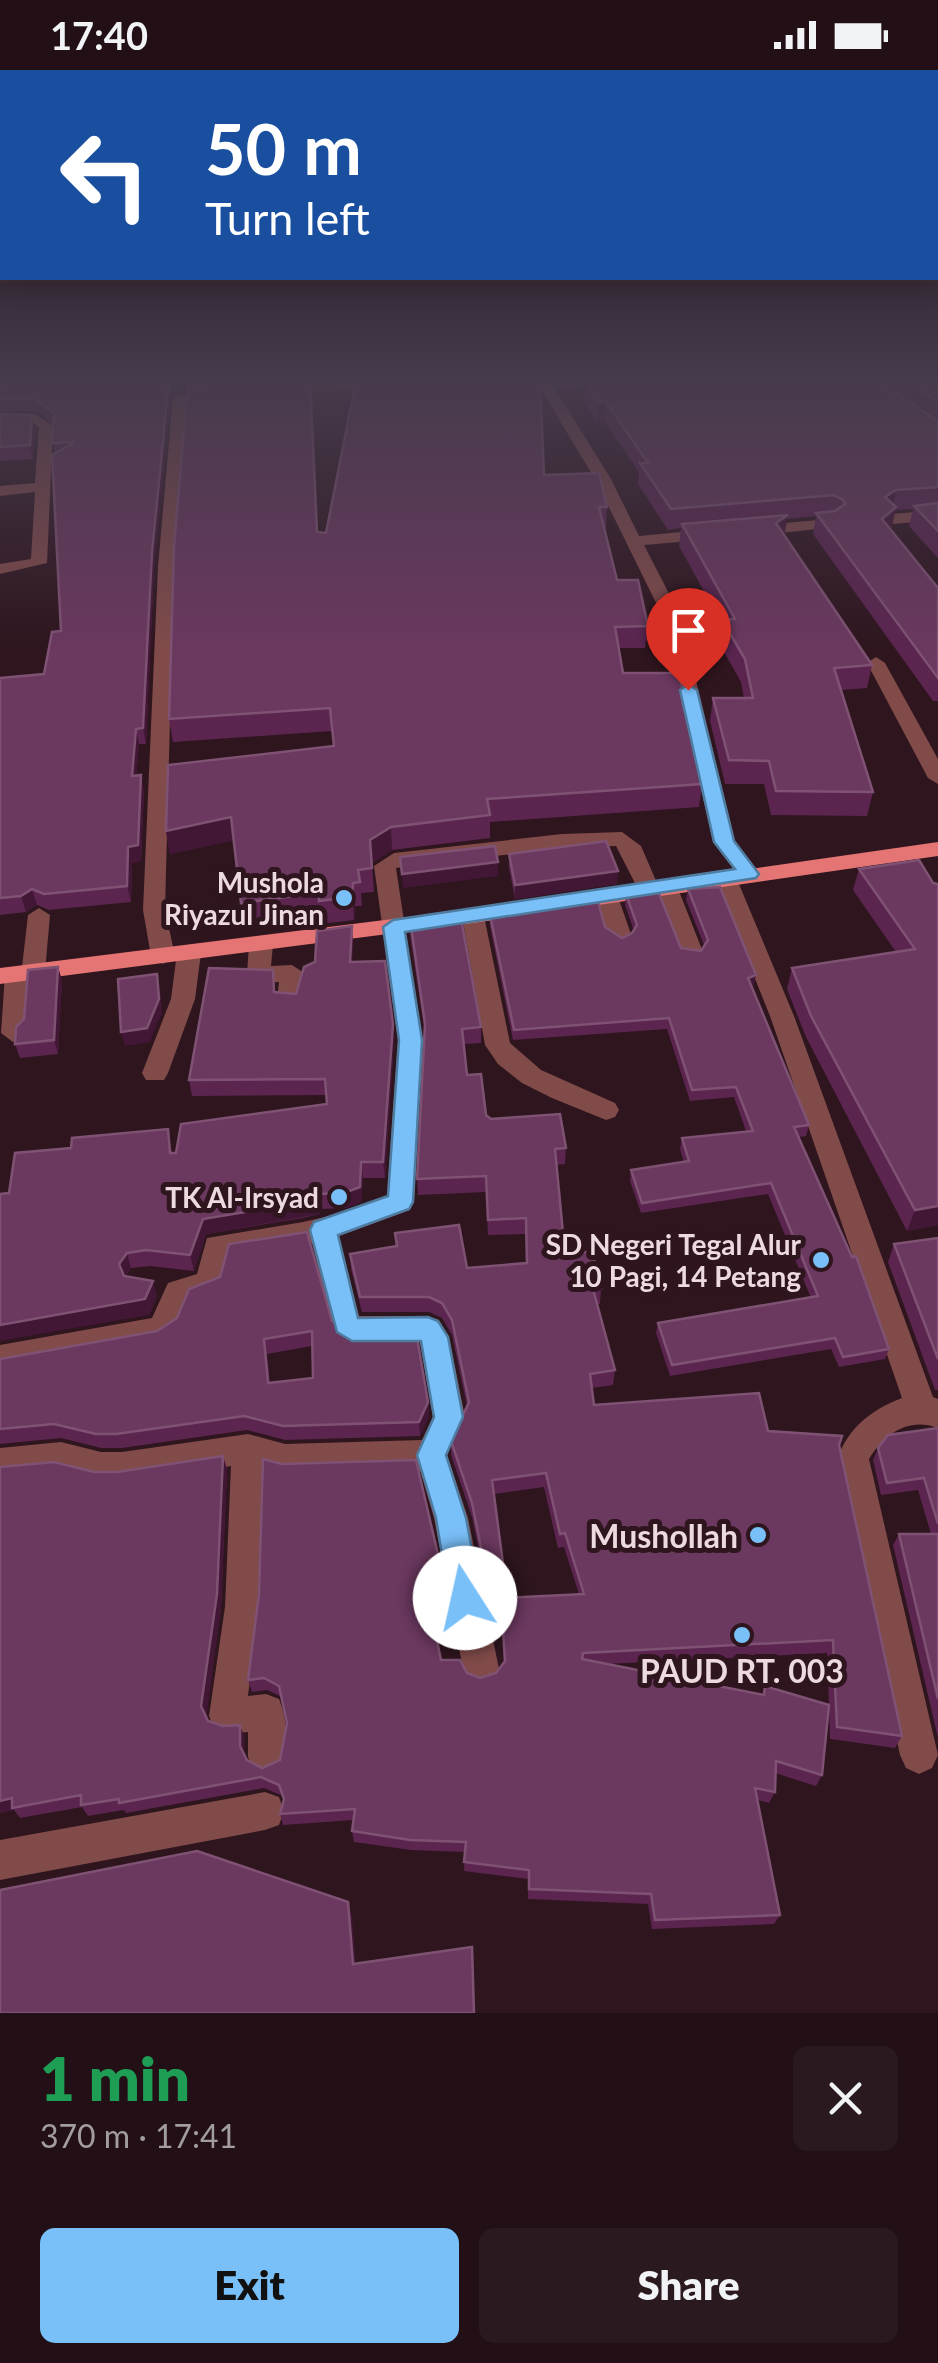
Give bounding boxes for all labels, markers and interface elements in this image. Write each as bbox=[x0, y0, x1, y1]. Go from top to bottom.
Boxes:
text: 17:40 bbox=[50, 12, 148, 58]
text: 50 m bbox=[205, 106, 362, 190]
icon: left bbox=[40, 110, 170, 240]
text: Turn left bbox=[205, 191, 370, 245]
pin bbox=[646, 588, 731, 691]
icon: arrive bbox=[661, 603, 716, 658]
place label: Mushola Riyazul Jinan bbox=[164, 865, 324, 931]
marker: Mushola Riyazul Jinan bbox=[333, 887, 355, 909]
place label: TK Al-Irsyad bbox=[165, 1180, 319, 1214]
marker: TK Al-Irsyad bbox=[328, 1186, 350, 1208]
place label: SD Negeri Tegal Alur 10 Pagi, 14 Petang bbox=[546, 1227, 802, 1293]
marker: SD Negeri Tegal Alur 10 Pagi, 14 Petang bbox=[810, 1249, 832, 1271]
place label: Mushollah bbox=[589, 1516, 738, 1555]
marker: Mushollah bbox=[747, 1524, 769, 1546]
position arrow bbox=[413, 1546, 517, 1650]
marker: PAUD RT. 003 bbox=[731, 1624, 753, 1646]
place label: PAUD RT. 003 bbox=[640, 1651, 844, 1690]
text: 1 min bbox=[40, 2042, 190, 2114]
button: close bbox=[793, 2046, 898, 2151]
text: 370 m · 17:41 bbox=[40, 2116, 237, 2155]
button: Exit bbox=[40, 2228, 459, 2343]
button: Share bbox=[479, 2228, 898, 2343]

